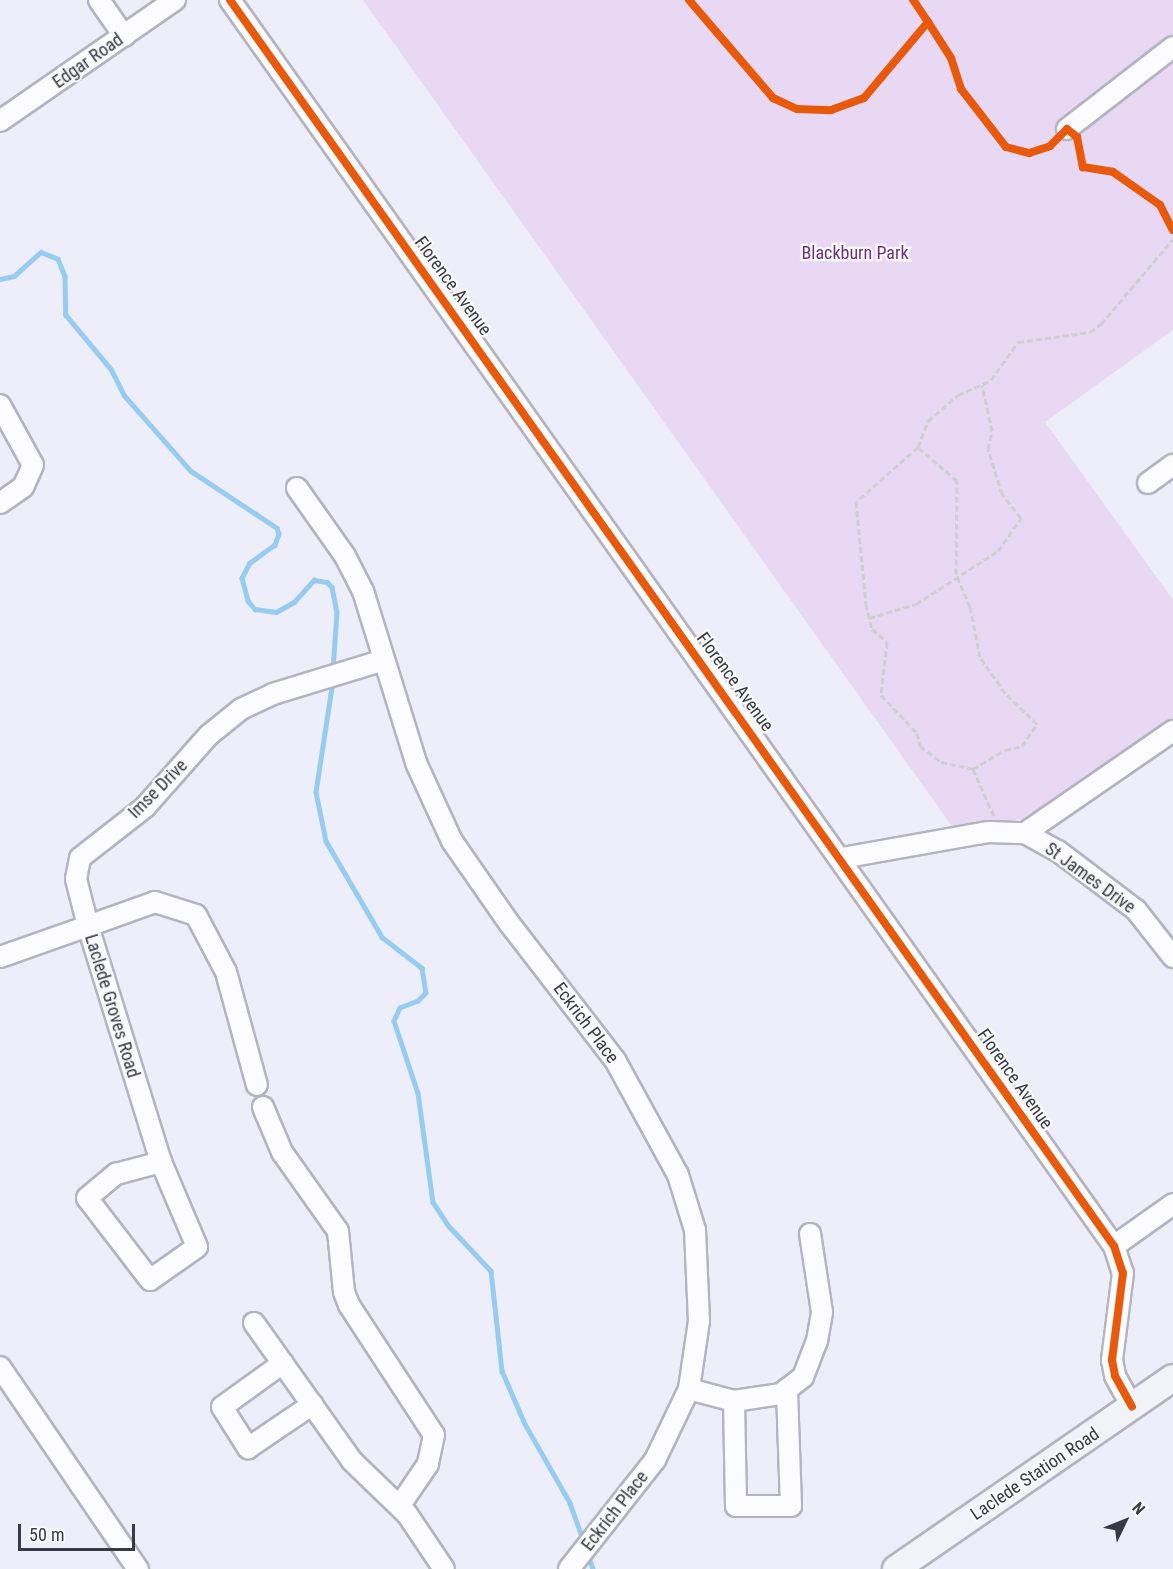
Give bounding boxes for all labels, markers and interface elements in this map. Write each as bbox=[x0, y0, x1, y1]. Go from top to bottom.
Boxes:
street label: Edgar Road bbox=[49, 29, 127, 93]
street label: Florence Avenue bbox=[410, 232, 496, 340]
park label: Blackburn Park bbox=[801, 242, 909, 264]
street label: Florence Avenue bbox=[692, 628, 778, 736]
street label: Imse Drive bbox=[124, 755, 192, 823]
street label: St James Drive bbox=[1041, 838, 1139, 918]
street label: Laclede Groves Road bbox=[80, 932, 144, 1080]
street label: Eckrich Place bbox=[549, 978, 623, 1068]
street label: Florence Avenue bbox=[973, 1025, 1057, 1133]
street label: Laclede Station Road bbox=[967, 1423, 1103, 1525]
street label: Eckrich Place bbox=[577, 1467, 653, 1555]
north arrow bbox=[1095, 1491, 1155, 1551]
text: N bbox=[1128, 1498, 1149, 1518]
scale bar bbox=[21, 1512, 138, 1550]
text: 50 m bbox=[29, 1524, 64, 1545]

